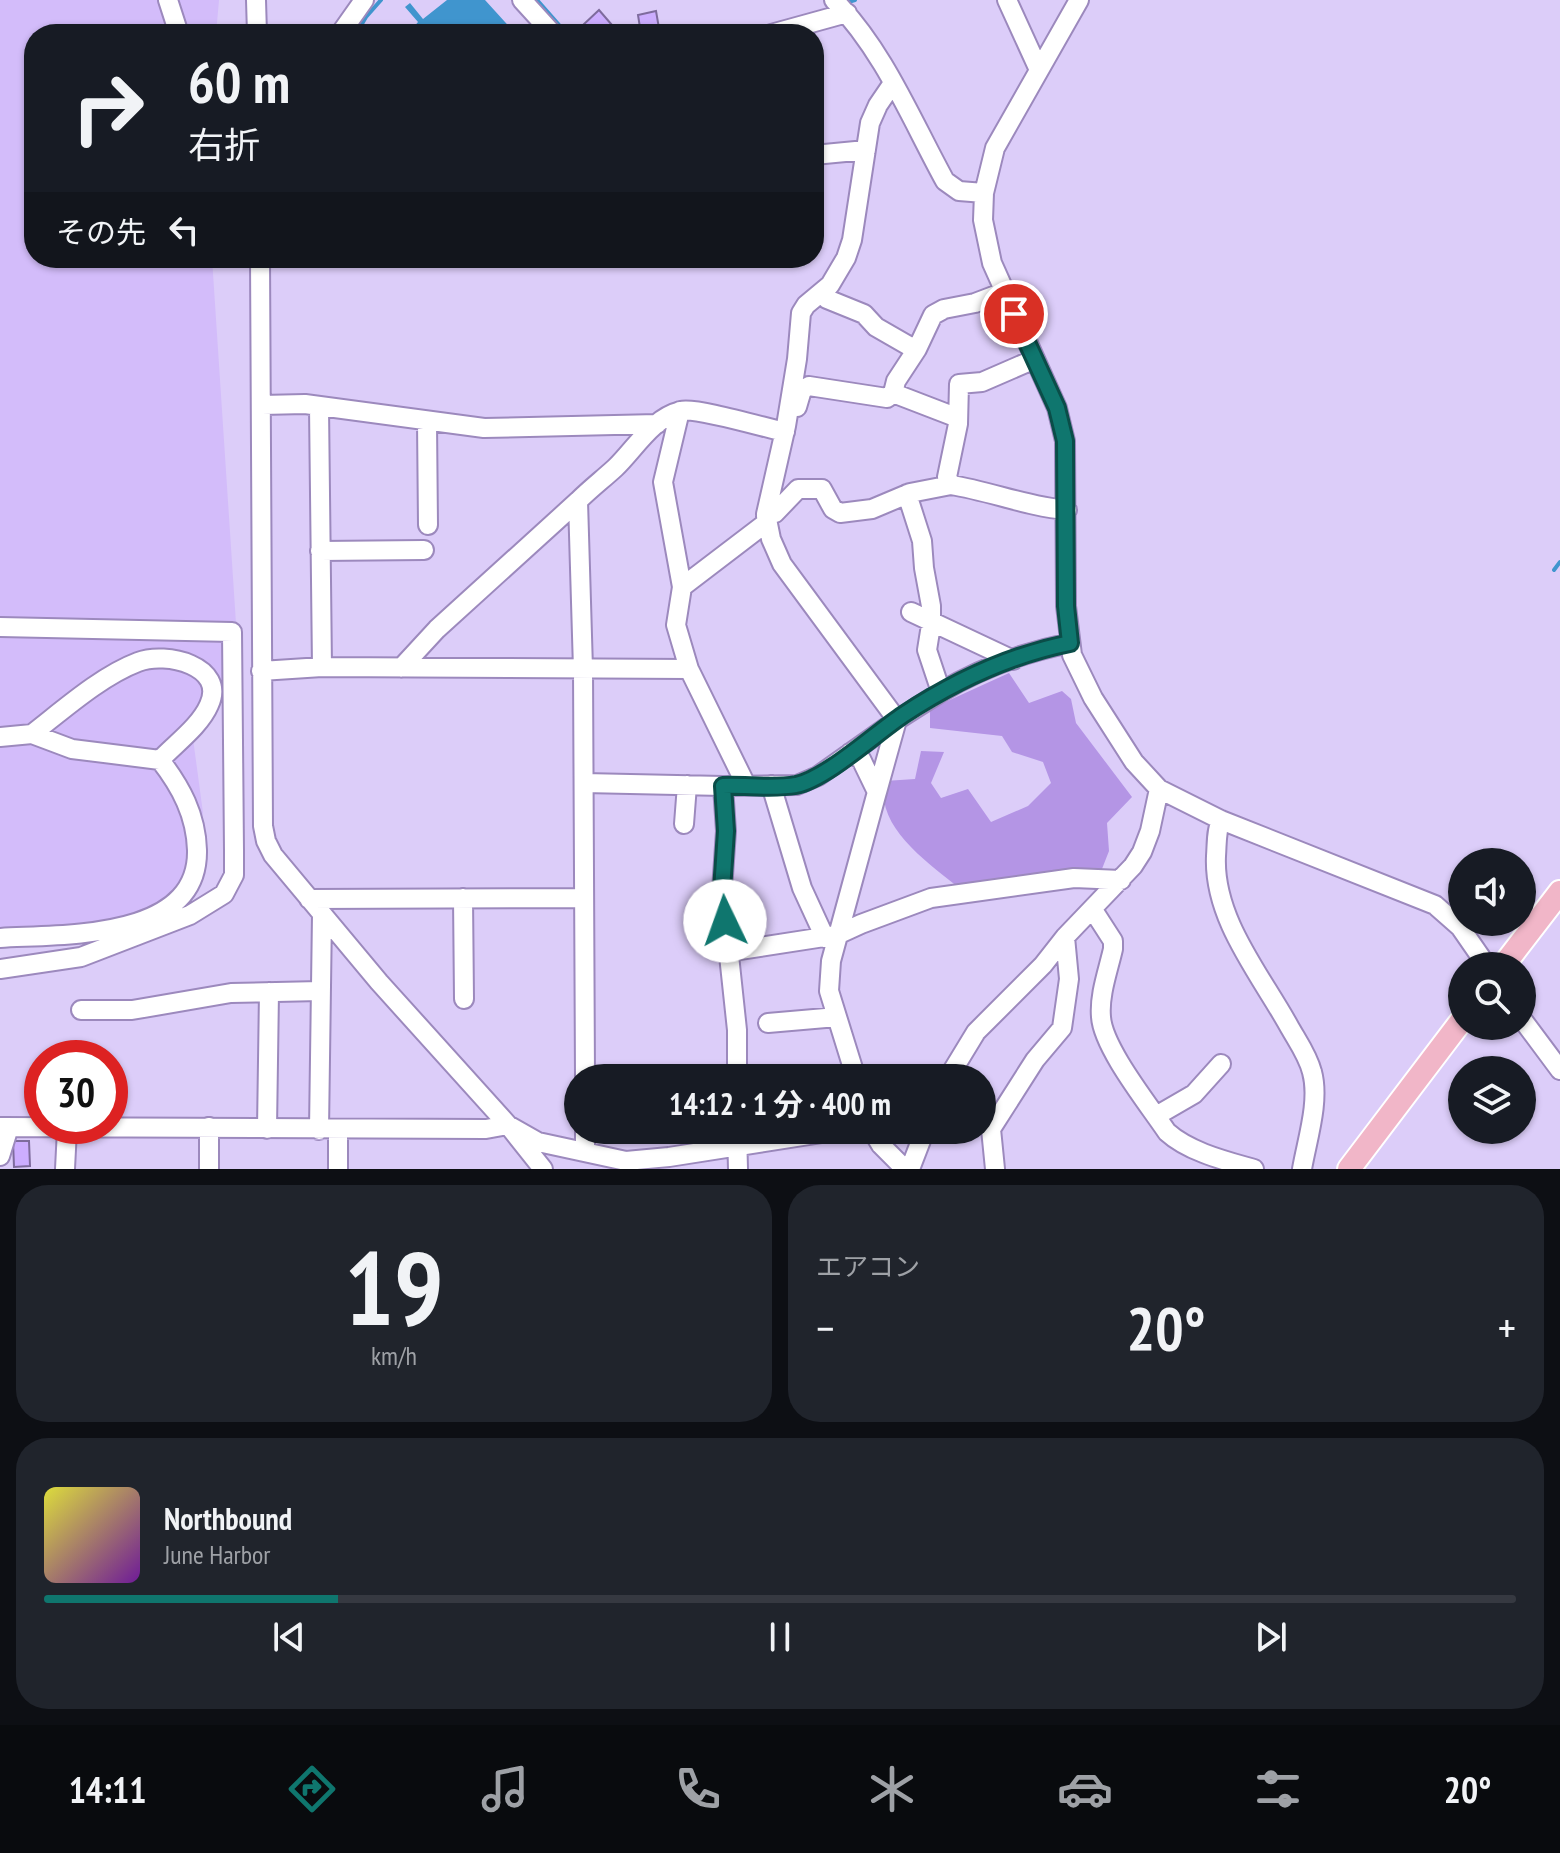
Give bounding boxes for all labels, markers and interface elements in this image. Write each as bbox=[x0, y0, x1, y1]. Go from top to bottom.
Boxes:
text: 60 m bbox=[188, 46, 290, 118]
icon: right bbox=[56, 56, 160, 160]
text: 右折 bbox=[188, 121, 260, 168]
icon: left bbox=[162, 208, 206, 252]
text: その先 bbox=[56, 212, 146, 251]
pin bbox=[980, 280, 1048, 348]
icon: arrive bbox=[992, 292, 1036, 336]
map controls bbox=[1448, 848, 1536, 1144]
button: sound bbox=[1448, 848, 1536, 936]
position arrow bbox=[683, 879, 767, 963]
button: search bbox=[1448, 952, 1536, 1040]
speed limit sign: 30 bbox=[24, 1040, 128, 1144]
button: layers bbox=[1448, 1056, 1536, 1144]
text: 14:12 · 1 分 · 400 m bbox=[669, 1084, 891, 1123]
text: 19 bbox=[344, 1219, 444, 1354]
text: エアコン bbox=[816, 1250, 920, 1283]
text: 20° bbox=[1126, 1289, 1206, 1367]
text: − bbox=[816, 1299, 834, 1356]
text: + bbox=[1498, 1299, 1516, 1356]
text: km/h bbox=[371, 1339, 417, 1372]
text: Northbound bbox=[164, 1499, 292, 1538]
text: June Harbor bbox=[164, 1538, 270, 1571]
icon: previous bbox=[267, 1615, 311, 1659]
icon: pause bbox=[758, 1615, 802, 1659]
icon: next bbox=[1249, 1615, 1293, 1659]
icon: directions bbox=[284, 1761, 340, 1817]
icon: music bbox=[477, 1761, 533, 1817]
icon: phone bbox=[670, 1761, 726, 1817]
icon: climate bbox=[864, 1761, 920, 1817]
icon: car bbox=[1057, 1761, 1113, 1817]
icon: filters bbox=[1250, 1761, 1306, 1817]
text: 14:11 bbox=[69, 1766, 147, 1813]
text: 20° bbox=[1444, 1766, 1491, 1813]

